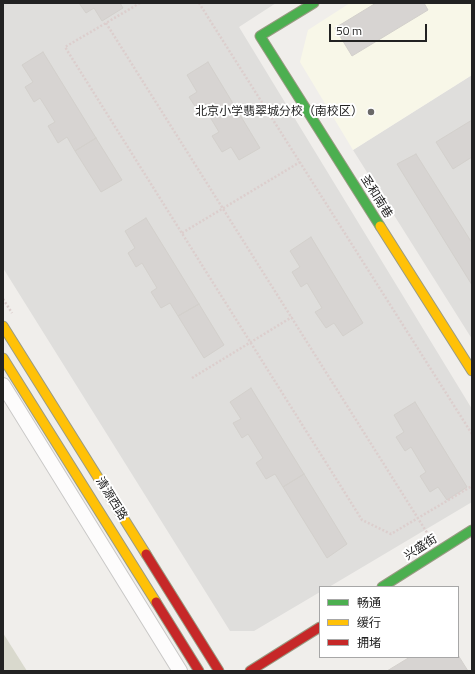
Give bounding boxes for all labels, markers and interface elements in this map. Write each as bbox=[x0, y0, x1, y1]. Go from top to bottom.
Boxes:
scale bar bbox=[331, 16, 429, 42]
text: 50 m bbox=[336, 21, 362, 40]
place label: 北京小学翡翠城分校（南校区） bbox=[195, 105, 363, 119]
marker: 北京小学翡翠城分校（南校区） bbox=[366, 107, 376, 117]
street label: 圣和南巷 bbox=[357, 173, 395, 221]
street label: 清源西路 bbox=[92, 475, 130, 523]
street label: 兴盛街 bbox=[402, 532, 440, 564]
legend bbox=[319, 586, 459, 658]
text: 畅通 bbox=[357, 593, 381, 612]
text: 缓行 bbox=[357, 613, 381, 632]
text: 拥堵 bbox=[357, 633, 381, 652]

